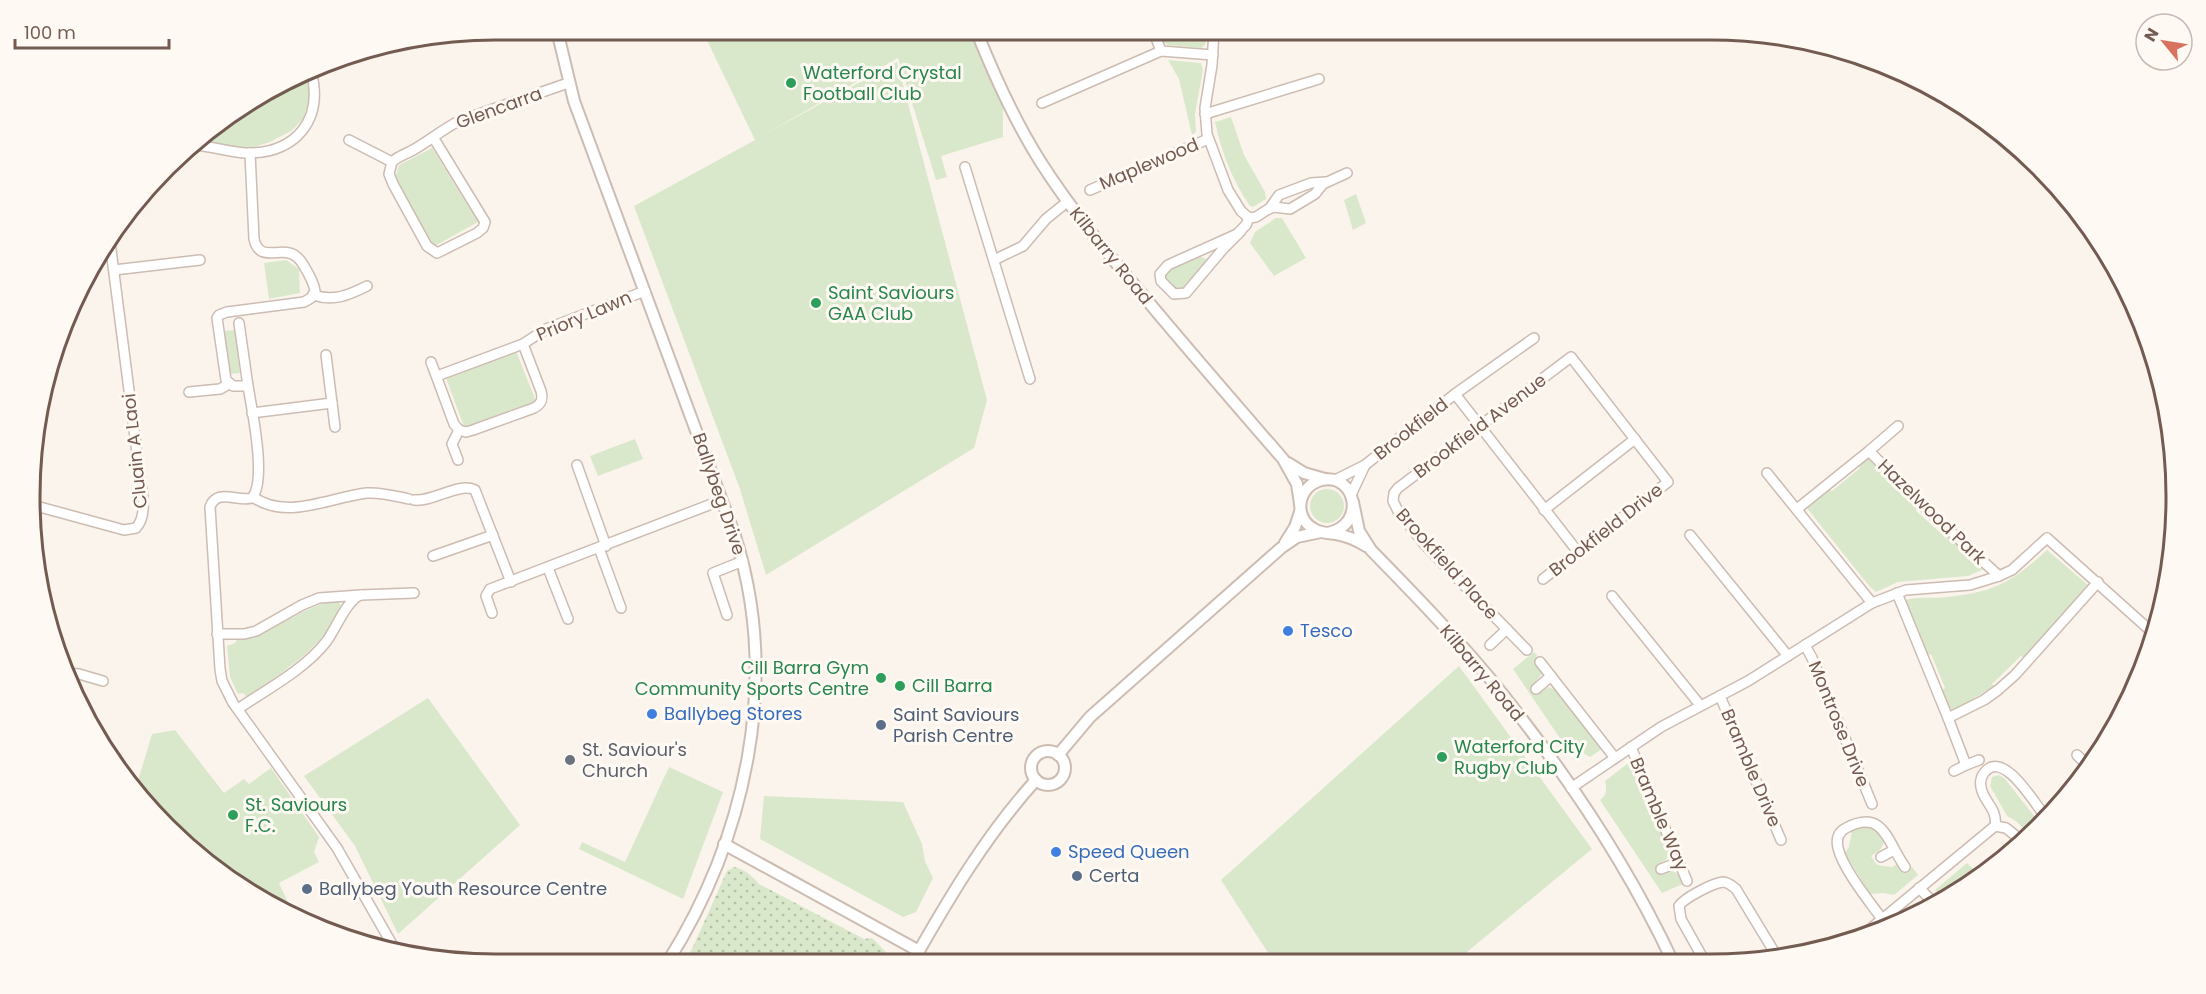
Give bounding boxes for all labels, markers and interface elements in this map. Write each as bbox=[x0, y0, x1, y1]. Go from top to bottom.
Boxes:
scale bar bbox=[15, 12, 170, 50]
north arrow bbox=[2134, 12, 2194, 72]
text: 100 m bbox=[24, 20, 76, 45]
text: N bbox=[2138, 24, 2164, 46]
place label: Waterford Crystal Football Club bbox=[803, 60, 962, 106]
marker: Waterford Crystal Football Club bbox=[784, 76, 798, 90]
street label: Glencarra bbox=[452, 80, 545, 135]
street label: Maplewood bbox=[1095, 131, 1202, 196]
street label: Kilbarry Road bbox=[1064, 202, 1159, 310]
place label: Saint Saviours GAA Club bbox=[828, 280, 954, 326]
street label: Priory Lawn bbox=[532, 284, 635, 347]
marker: Saint Saviours GAA Club bbox=[809, 296, 823, 310]
street label: Brookfield Avenue bbox=[1409, 369, 1551, 483]
street label: Cluain A Laoi bbox=[116, 392, 153, 510]
street label: Brookfield bbox=[1370, 393, 1452, 465]
street label: Ballybeg Drive bbox=[687, 429, 752, 558]
street label: Hazelwood Park bbox=[1873, 453, 1993, 570]
street label: Brookfield Drive bbox=[1544, 477, 1668, 582]
street label: Brookfield Place bbox=[1391, 503, 1504, 625]
place label: Tesco bbox=[1300, 618, 1353, 643]
street label: Kilbarry Road bbox=[1435, 619, 1530, 726]
marker: Tesco bbox=[1281, 624, 1295, 638]
place label: Cill Barra Gym Community Sports Centre bbox=[635, 655, 869, 701]
street label: Montrose Drive bbox=[1803, 657, 1876, 791]
marker: Cill Barra Gym Community Sports Centre bbox=[874, 671, 888, 685]
place label: Cill Barra bbox=[912, 673, 993, 698]
marker: Cill Barra bbox=[893, 679, 907, 693]
place label: Ballybeg Stores bbox=[664, 701, 802, 726]
place label: Saint Saviours Parish Centre bbox=[893, 702, 1019, 748]
street label: Bramble Drive bbox=[1715, 705, 1788, 831]
marker: Ballybeg Stores bbox=[645, 707, 659, 721]
marker: Saint Saviours Parish Centre bbox=[874, 718, 888, 732]
place label: Waterford City Rugby Club bbox=[1454, 734, 1584, 780]
place label: St. Saviour's Church bbox=[582, 737, 687, 783]
marker: Waterford City Rugby Club bbox=[1435, 750, 1449, 764]
marker: St. Saviour's Church bbox=[563, 753, 577, 767]
street label: Bramble Way bbox=[1624, 753, 1695, 874]
place label: St. Saviours F.C. bbox=[245, 792, 347, 838]
marker: St. Saviours F.C. bbox=[226, 808, 240, 822]
place label: Speed Queen bbox=[1068, 839, 1190, 864]
marker: Speed Queen bbox=[1049, 845, 1063, 859]
place label: Certa bbox=[1089, 863, 1140, 888]
marker: Certa bbox=[1070, 869, 1084, 883]
place label: Ballybeg Youth Resource Centre bbox=[319, 876, 607, 901]
marker: Ballybeg Youth Resource Centre bbox=[300, 882, 314, 896]

